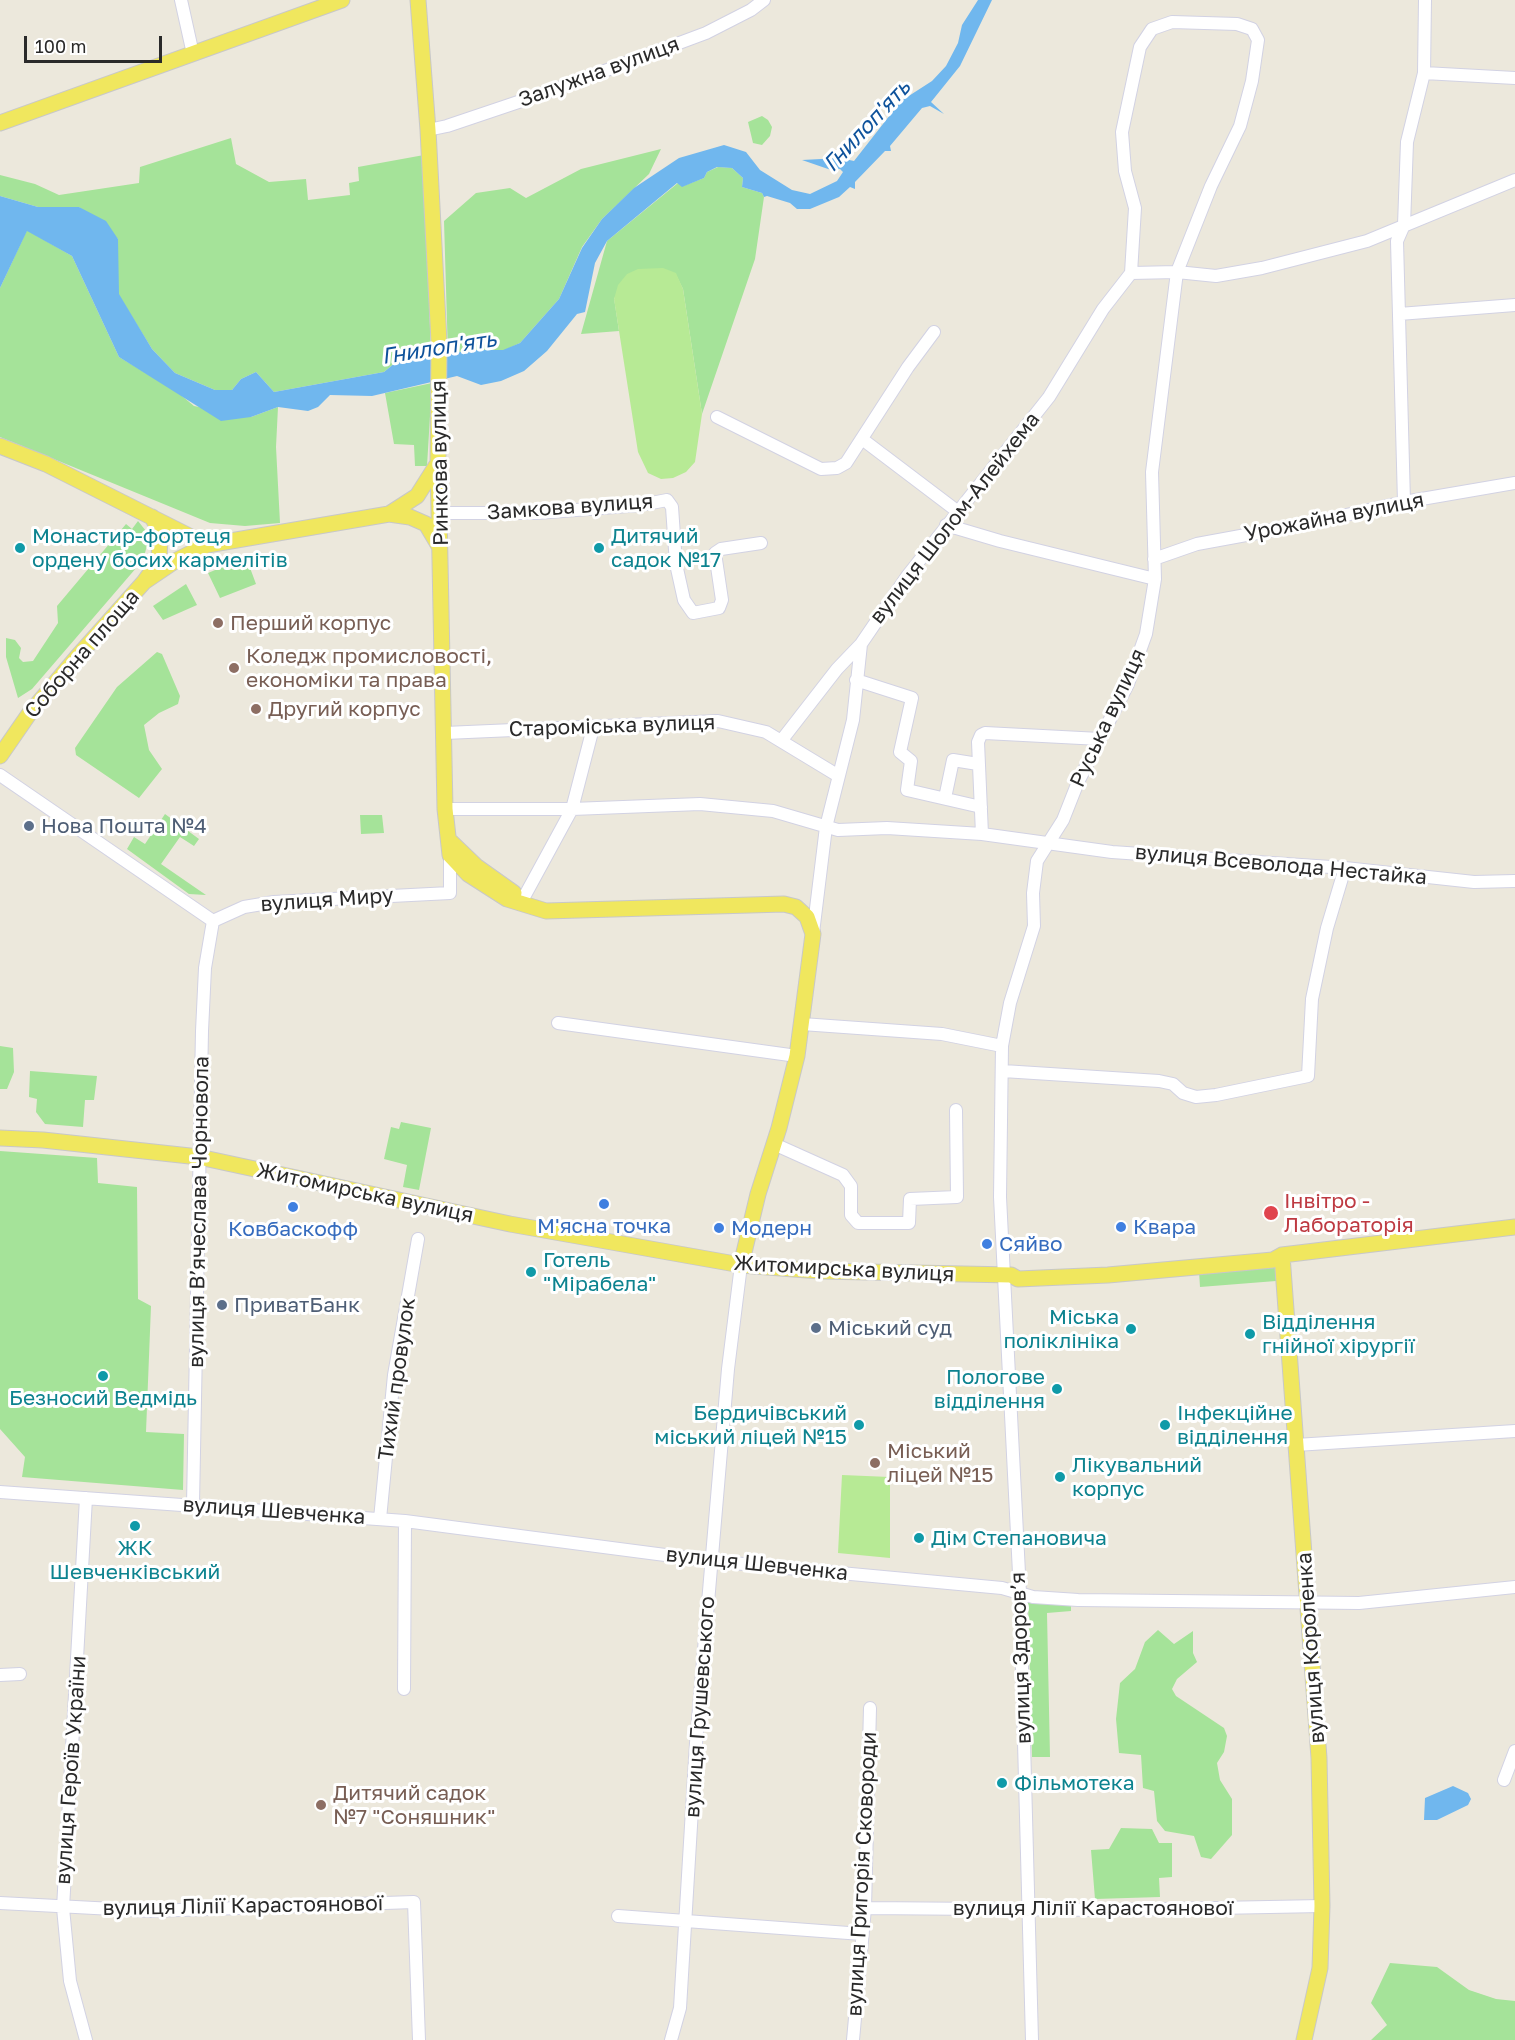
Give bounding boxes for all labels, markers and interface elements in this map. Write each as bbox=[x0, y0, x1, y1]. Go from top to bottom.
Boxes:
scale bar bbox=[27, 24, 165, 62]
street label: Залужна вулиця bbox=[515, 31, 683, 113]
text: 100 m bbox=[35, 35, 86, 57]
water label: Гнилоп'ять bbox=[818, 75, 916, 177]
water label: Гнилоп'ять bbox=[380, 326, 498, 370]
street label: Ринкова вулиця bbox=[426, 380, 454, 546]
street label: вулиця Шолом-Алейхема bbox=[865, 407, 1045, 629]
street label: Урожайна вулиця bbox=[1242, 487, 1426, 547]
street label: Замкова вулиця bbox=[486, 489, 654, 525]
place label: Монастир-фортеця ордену босих кармелітів bbox=[32, 523, 288, 573]
place label: Дитячий садок №17 bbox=[611, 523, 721, 573]
marker: Монастир-фортеця ордену босих кармелітів bbox=[13, 541, 27, 555]
marker: Дитячий садок №17 bbox=[592, 541, 606, 555]
street label: Соборна площа bbox=[19, 585, 145, 723]
place label: Перший корпус bbox=[230, 610, 391, 636]
marker: Перший корпус bbox=[211, 616, 225, 630]
place label: Коледж промисловості, економіки та права bbox=[246, 643, 492, 693]
street label: Руська вулиця bbox=[1065, 645, 1151, 791]
marker: Коледж промисловості, економіки та права bbox=[227, 661, 241, 675]
place label: Другий корпус bbox=[268, 696, 421, 722]
marker: Другий корпус bbox=[249, 702, 263, 716]
street label: Староміська вулиця bbox=[508, 710, 716, 742]
place label: Нова Пошта №4 bbox=[41, 813, 207, 839]
marker: Нова Пошта №4 bbox=[22, 819, 36, 833]
street label: вулиця Всеволода Нестайка bbox=[1134, 840, 1428, 890]
street label: вулиця Миру bbox=[260, 883, 394, 917]
street label: вулиця Вʼячеслава Чорновола bbox=[184, 1056, 214, 1368]
street label: Житомирська вулиця bbox=[254, 1158, 476, 1228]
place label: Інвітро - Лабораторія bbox=[1284, 1188, 1414, 1238]
marker: М'ясна точка bbox=[597, 1197, 611, 1211]
marker: Ковбаскофф bbox=[286, 1200, 300, 1214]
marker: Інвітро - Лабораторія bbox=[1262, 1204, 1280, 1222]
place label: М'ясна точка bbox=[537, 1213, 671, 1239]
place label: Квара bbox=[1133, 1214, 1196, 1240]
place label: Модерн bbox=[731, 1215, 812, 1241]
place label: Ковбаскофф bbox=[228, 1216, 358, 1242]
marker: Квара bbox=[1114, 1220, 1128, 1234]
marker: Модерн bbox=[712, 1221, 726, 1235]
place label: Сяйво bbox=[999, 1231, 1063, 1257]
marker: Сяйво bbox=[980, 1237, 994, 1251]
place label: Готель "Мірабела" bbox=[543, 1247, 656, 1297]
street label: Житомирська вулиця bbox=[733, 1251, 955, 1287]
marker: Готель "Мірабела" bbox=[524, 1265, 538, 1279]
place label: ПриватБанк bbox=[234, 1292, 360, 1318]
street label: Тихий провулок bbox=[373, 1296, 421, 1462]
marker: ПриватБанк bbox=[215, 1298, 229, 1312]
place label: Міська поліклініка bbox=[1004, 1304, 1119, 1354]
place label: Відділення гнійної хірургії bbox=[1262, 1309, 1415, 1359]
place label: Міський суд bbox=[828, 1315, 952, 1341]
marker: Міський суд bbox=[809, 1321, 823, 1335]
marker: Міська поліклініка bbox=[1124, 1322, 1138, 1336]
marker: Відділення гнійної хірургії bbox=[1243, 1327, 1257, 1341]
place label: Пологове відділення bbox=[934, 1364, 1045, 1414]
marker: Безносий Ведмідь bbox=[96, 1369, 110, 1383]
marker: Пологове відділення bbox=[1050, 1382, 1064, 1396]
place label: Безносий Ведмідь bbox=[9, 1385, 197, 1411]
place label: Бердичівський міський ліцей №15 bbox=[654, 1400, 847, 1450]
place label: Інфекційне відділення bbox=[1177, 1400, 1293, 1450]
marker: Бердичівський міський ліцей №15 bbox=[852, 1418, 866, 1432]
marker: Інфекційне відділення bbox=[1158, 1418, 1172, 1432]
place label: Міський ліцей №15 bbox=[887, 1438, 994, 1488]
place label: Лікувальний корпус bbox=[1072, 1452, 1202, 1502]
marker: Міський ліцей №15 bbox=[868, 1456, 882, 1470]
marker: Лікувальний корпус bbox=[1053, 1470, 1067, 1484]
street label: вулиця Шевченка bbox=[182, 1492, 366, 1530]
marker: ЖК Шевченківський bbox=[128, 1519, 142, 1533]
place label: Дім Степановича bbox=[931, 1525, 1107, 1551]
marker: Дім Степановича bbox=[912, 1531, 926, 1545]
place label: ЖК Шевченківський bbox=[50, 1535, 220, 1585]
street label: вулиця Шевченка bbox=[665, 1542, 849, 1586]
street label: вулиця Короленка bbox=[1292, 1552, 1330, 1744]
street label: вулиця Здоровʼя bbox=[1005, 1572, 1037, 1744]
street label: вулиця Грушевського bbox=[680, 1595, 720, 1819]
street label: вулиця Героїв України bbox=[50, 1655, 92, 1885]
street label: вулиця Григорія Сковороди bbox=[842, 1731, 882, 2017]
place label: Фільмотека bbox=[1014, 1770, 1134, 1796]
marker: Фільмотека bbox=[995, 1776, 1009, 1790]
place label: Дитячий садок №7 "Соняшник" bbox=[333, 1780, 496, 1830]
marker: Дитячий садок №7 "Соняшник" bbox=[314, 1798, 328, 1812]
street label: вулиця Лілії Карастоянової bbox=[102, 1891, 384, 1921]
street label: вулиця Лілії Карастоянової bbox=[953, 1895, 1233, 1921]

